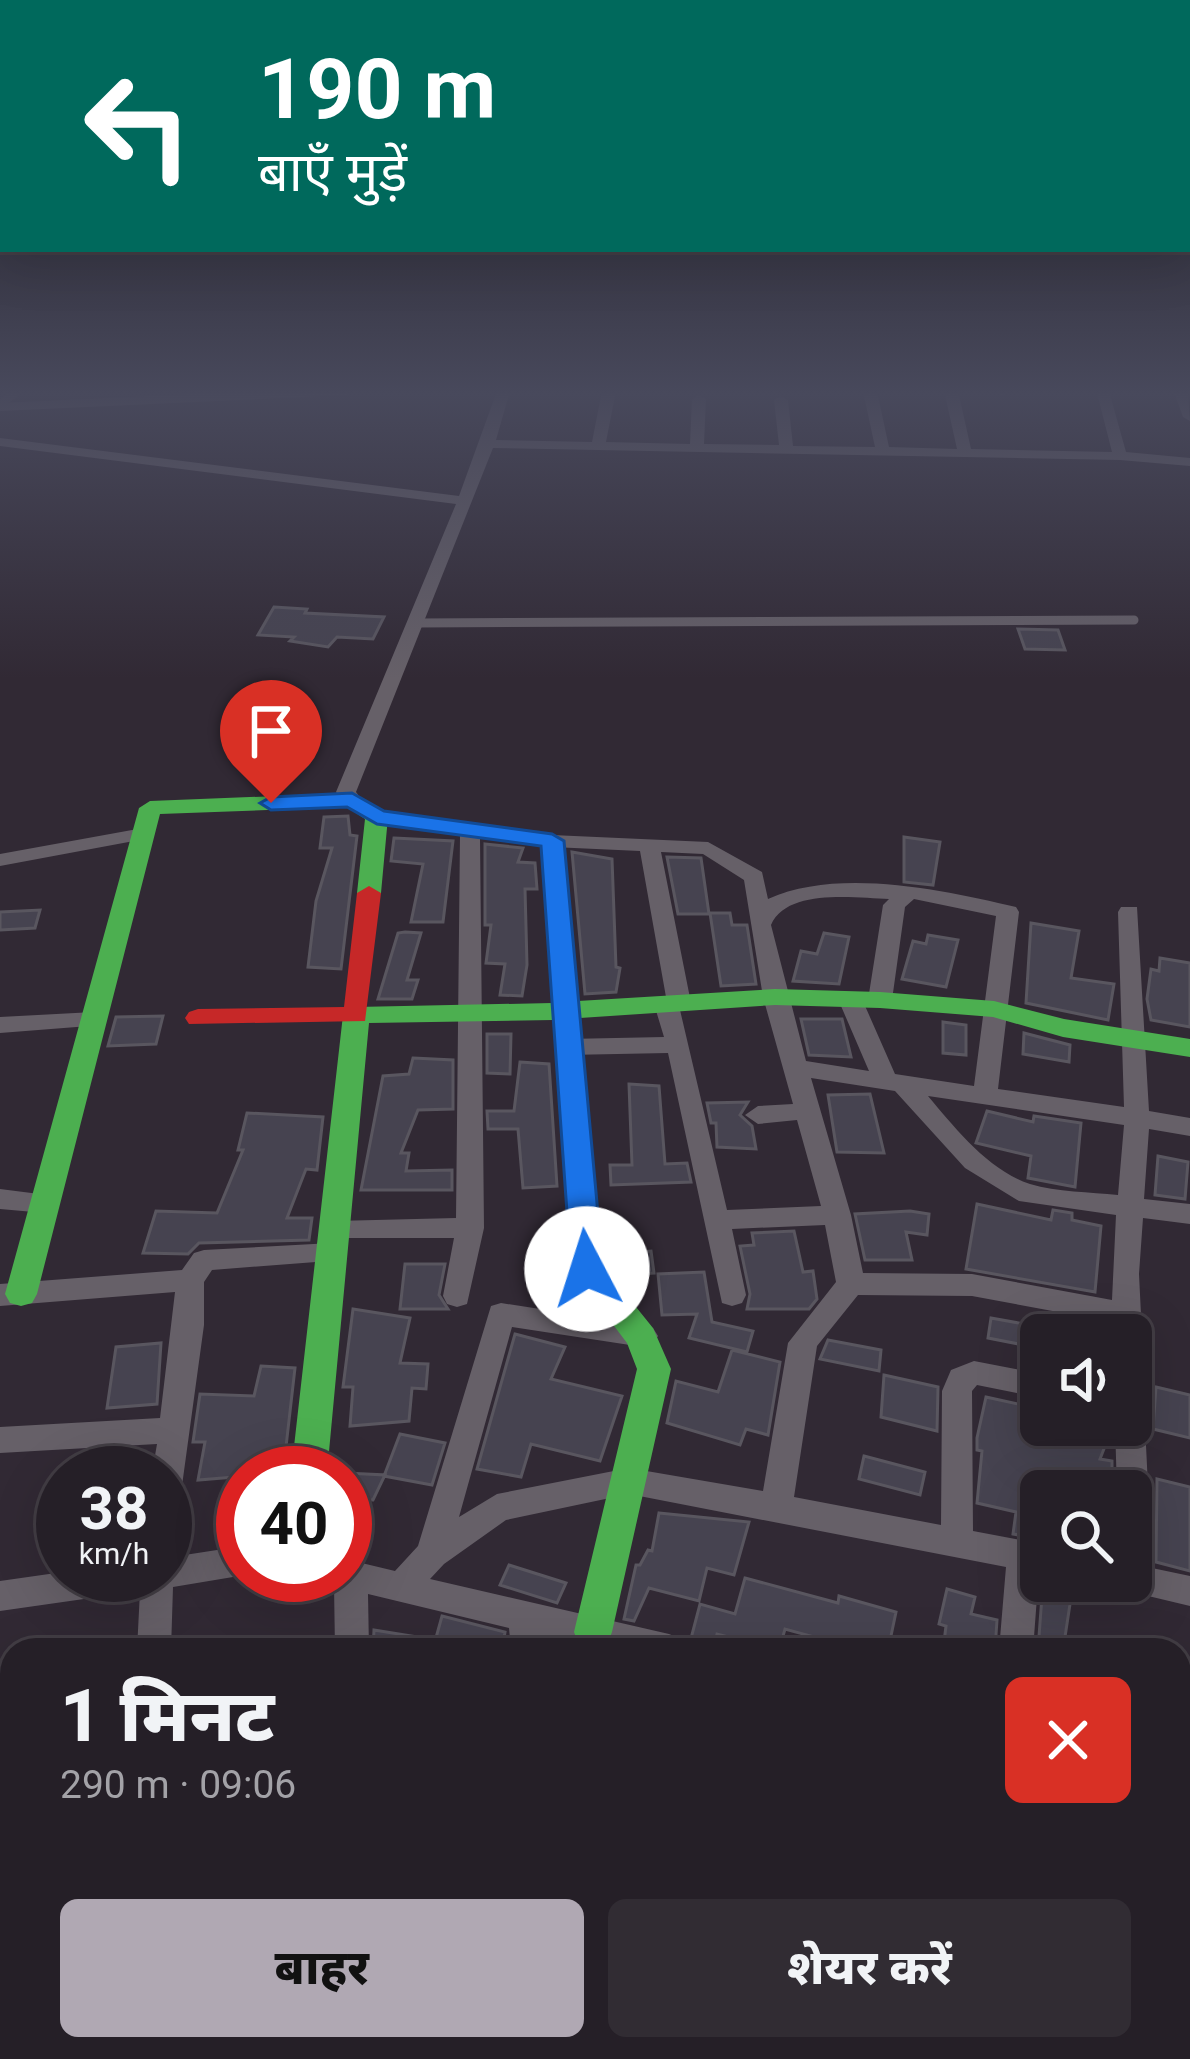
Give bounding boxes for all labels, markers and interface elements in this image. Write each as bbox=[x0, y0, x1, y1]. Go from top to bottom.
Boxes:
text: 190 m bbox=[258, 40, 496, 139]
icon: left bbox=[60, 48, 216, 204]
text: बाएँ मुड़ें bbox=[258, 141, 407, 204]
pin bbox=[220, 680, 322, 803]
icon: arrive bbox=[238, 698, 304, 764]
position arrow bbox=[524, 1206, 650, 1332]
map controls bbox=[1020, 1314, 1152, 1602]
button: sound bbox=[1020, 1314, 1152, 1446]
speed limit sign: 40 bbox=[216, 1446, 372, 1602]
button: search bbox=[1020, 1470, 1152, 1602]
text: 38 bbox=[80, 1473, 148, 1544]
text: km/h bbox=[79, 1536, 149, 1571]
text: 1 मिनट bbox=[60, 1674, 274, 1759]
button: close bbox=[1005, 1677, 1131, 1803]
text: 290 m · 09:06 bbox=[60, 1762, 296, 1808]
button: बाहर bbox=[60, 1899, 584, 2037]
button: शेयर करें bbox=[608, 1899, 1131, 2037]

